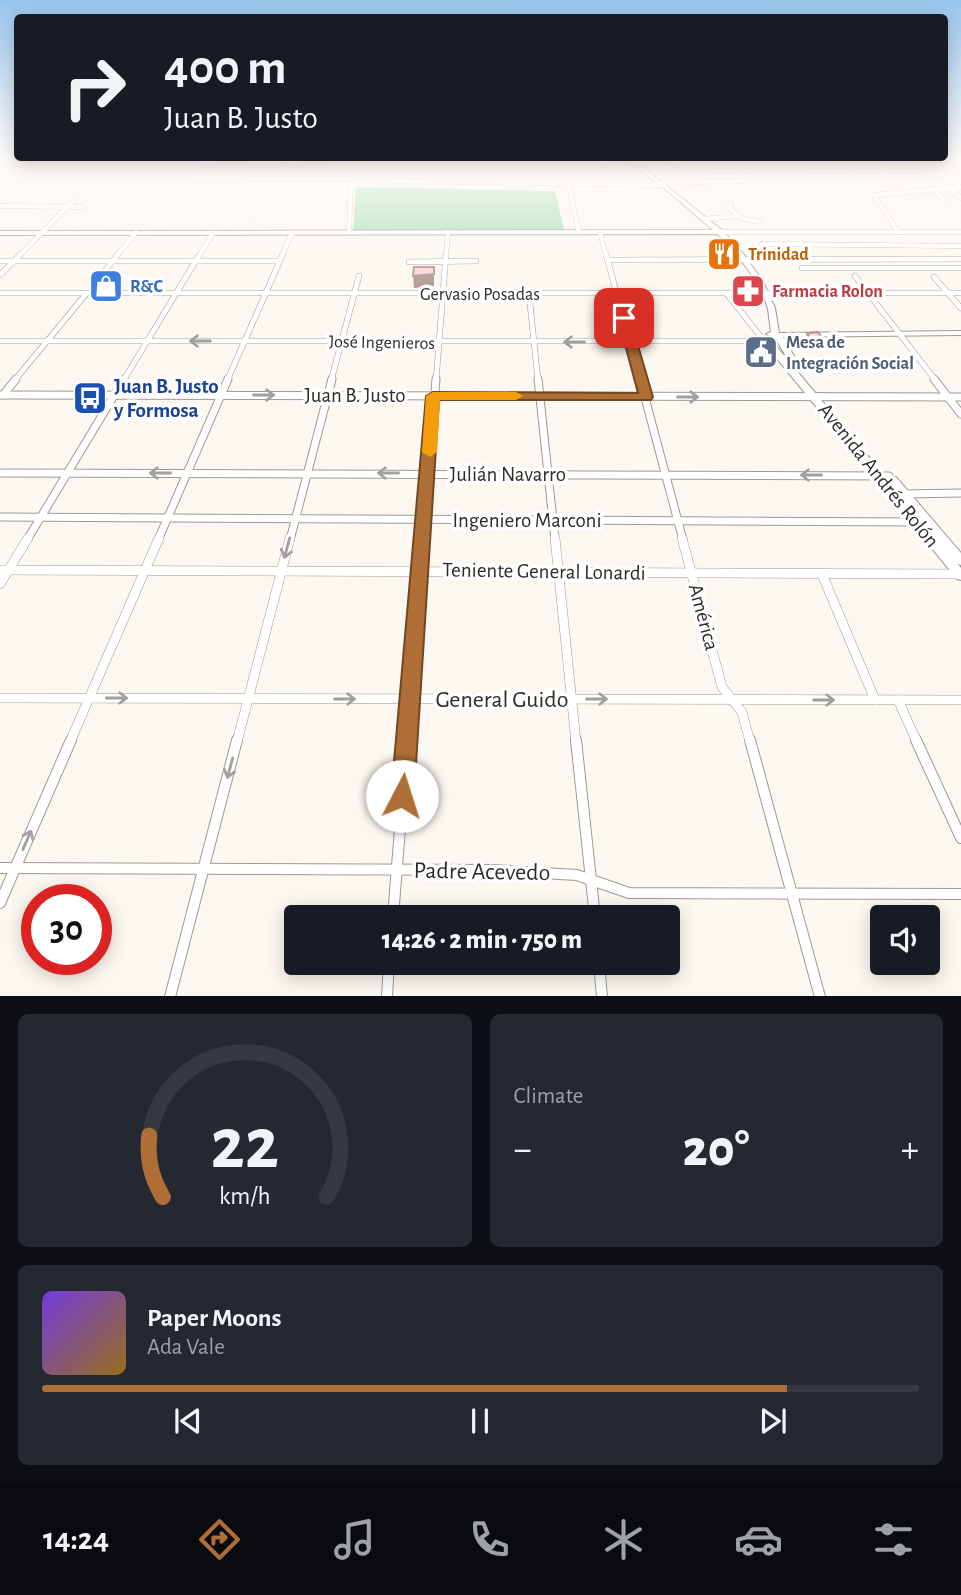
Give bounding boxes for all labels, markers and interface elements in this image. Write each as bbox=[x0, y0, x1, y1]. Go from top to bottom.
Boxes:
icon: right bbox=[49, 42, 140, 133]
text: 400 m bbox=[164, 44, 287, 93]
text: Juan B. Justo bbox=[164, 102, 318, 134]
restaurant icon: Trinidad bbox=[705, 235, 743, 273]
place label: Trinidad bbox=[748, 246, 809, 264]
shop icon: R&C bbox=[87, 267, 125, 305]
pharmacy icon: Farmacia Rolon bbox=[729, 272, 767, 310]
place label: R&C bbox=[130, 278, 163, 296]
place label: Farmacia Rolon bbox=[772, 283, 883, 301]
street label: Gervasio Posadas bbox=[420, 286, 540, 304]
pin bbox=[594, 288, 654, 348]
icon: arrive bbox=[605, 299, 643, 337]
street label: José Ingenieros bbox=[329, 333, 435, 353]
public building icon: Mesa de Integración Social bbox=[742, 333, 780, 371]
one-way arrow bbox=[188, 334, 211, 348]
place label: Mesa de Integración Social bbox=[786, 334, 914, 373]
one-way arrow bbox=[563, 335, 586, 349]
place label: Juan B. Justo y Formosa bbox=[113, 376, 219, 421]
bus stop icon: Juan B. Justo y Formosa bbox=[71, 379, 109, 417]
street label: Juan B. Justo bbox=[305, 385, 406, 406]
one-way arrow bbox=[252, 388, 275, 402]
one-way arrow bbox=[676, 390, 699, 404]
street label: Avenida Andrés Rolón bbox=[814, 399, 943, 551]
street label: Julián Navarro bbox=[450, 464, 566, 485]
one-way arrow bbox=[149, 466, 172, 480]
one-way arrow bbox=[377, 466, 400, 480]
one-way arrow bbox=[800, 468, 823, 482]
street label: Ingeniero Marconi bbox=[452, 510, 602, 531]
one-way arrow bbox=[280, 537, 293, 559]
street label: Teniente General Lonardi bbox=[442, 559, 646, 584]
street label: América bbox=[685, 582, 723, 653]
street label: General Guido bbox=[435, 688, 569, 712]
one-way arrow bbox=[105, 691, 128, 705]
one-way arrow bbox=[333, 692, 356, 706]
one-way arrow bbox=[585, 692, 608, 706]
one-way arrow bbox=[812, 693, 835, 707]
one-way arrow bbox=[223, 757, 236, 779]
position arrow bbox=[365, 759, 439, 833]
one-way arrow bbox=[21, 830, 34, 852]
street label: Padre Acevedo bbox=[413, 859, 551, 885]
speed limit sign: 30 bbox=[21, 884, 112, 975]
map controls bbox=[870, 905, 940, 975]
button: sound bbox=[870, 905, 940, 975]
text: 14:26 · 2 min · 750 m bbox=[382, 927, 582, 953]
text: Climate bbox=[514, 1085, 583, 1108]
text: 22 bbox=[210, 1109, 279, 1182]
text: 20° bbox=[683, 1123, 750, 1175]
text: − bbox=[514, 1131, 532, 1169]
text: + bbox=[901, 1131, 919, 1169]
text: km/h bbox=[219, 1183, 271, 1208]
text: Paper Moons bbox=[147, 1305, 282, 1331]
text: Ada Vale bbox=[147, 1336, 225, 1359]
icon: previous bbox=[169, 1402, 207, 1440]
icon: pause bbox=[461, 1402, 499, 1440]
icon: next bbox=[754, 1402, 792, 1440]
icon: directions bbox=[195, 1515, 244, 1564]
icon: music bbox=[330, 1515, 379, 1564]
icon: phone bbox=[465, 1515, 514, 1564]
icon: climate bbox=[599, 1515, 648, 1564]
icon: car bbox=[734, 1515, 783, 1564]
icon: filters bbox=[869, 1515, 918, 1564]
text: 14:24 bbox=[43, 1523, 109, 1555]

